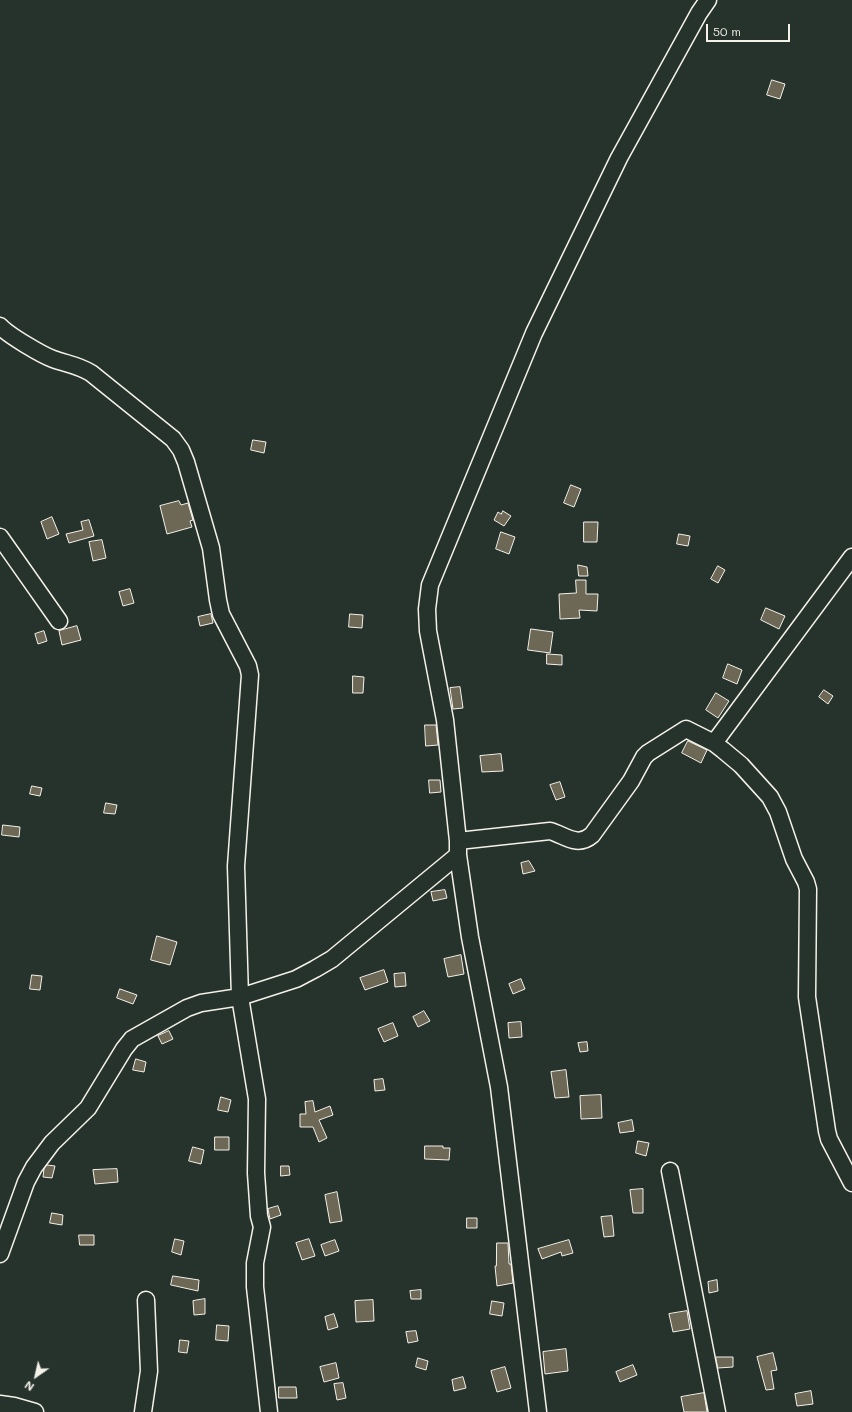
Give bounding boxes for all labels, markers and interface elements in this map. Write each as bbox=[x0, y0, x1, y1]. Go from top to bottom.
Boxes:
scale bar bbox=[708, 16, 792, 42]
text: 50 m bbox=[713, 23, 741, 39]
north arrow bbox=[16, 1356, 56, 1396]
text: N bbox=[21, 1378, 37, 1395]

